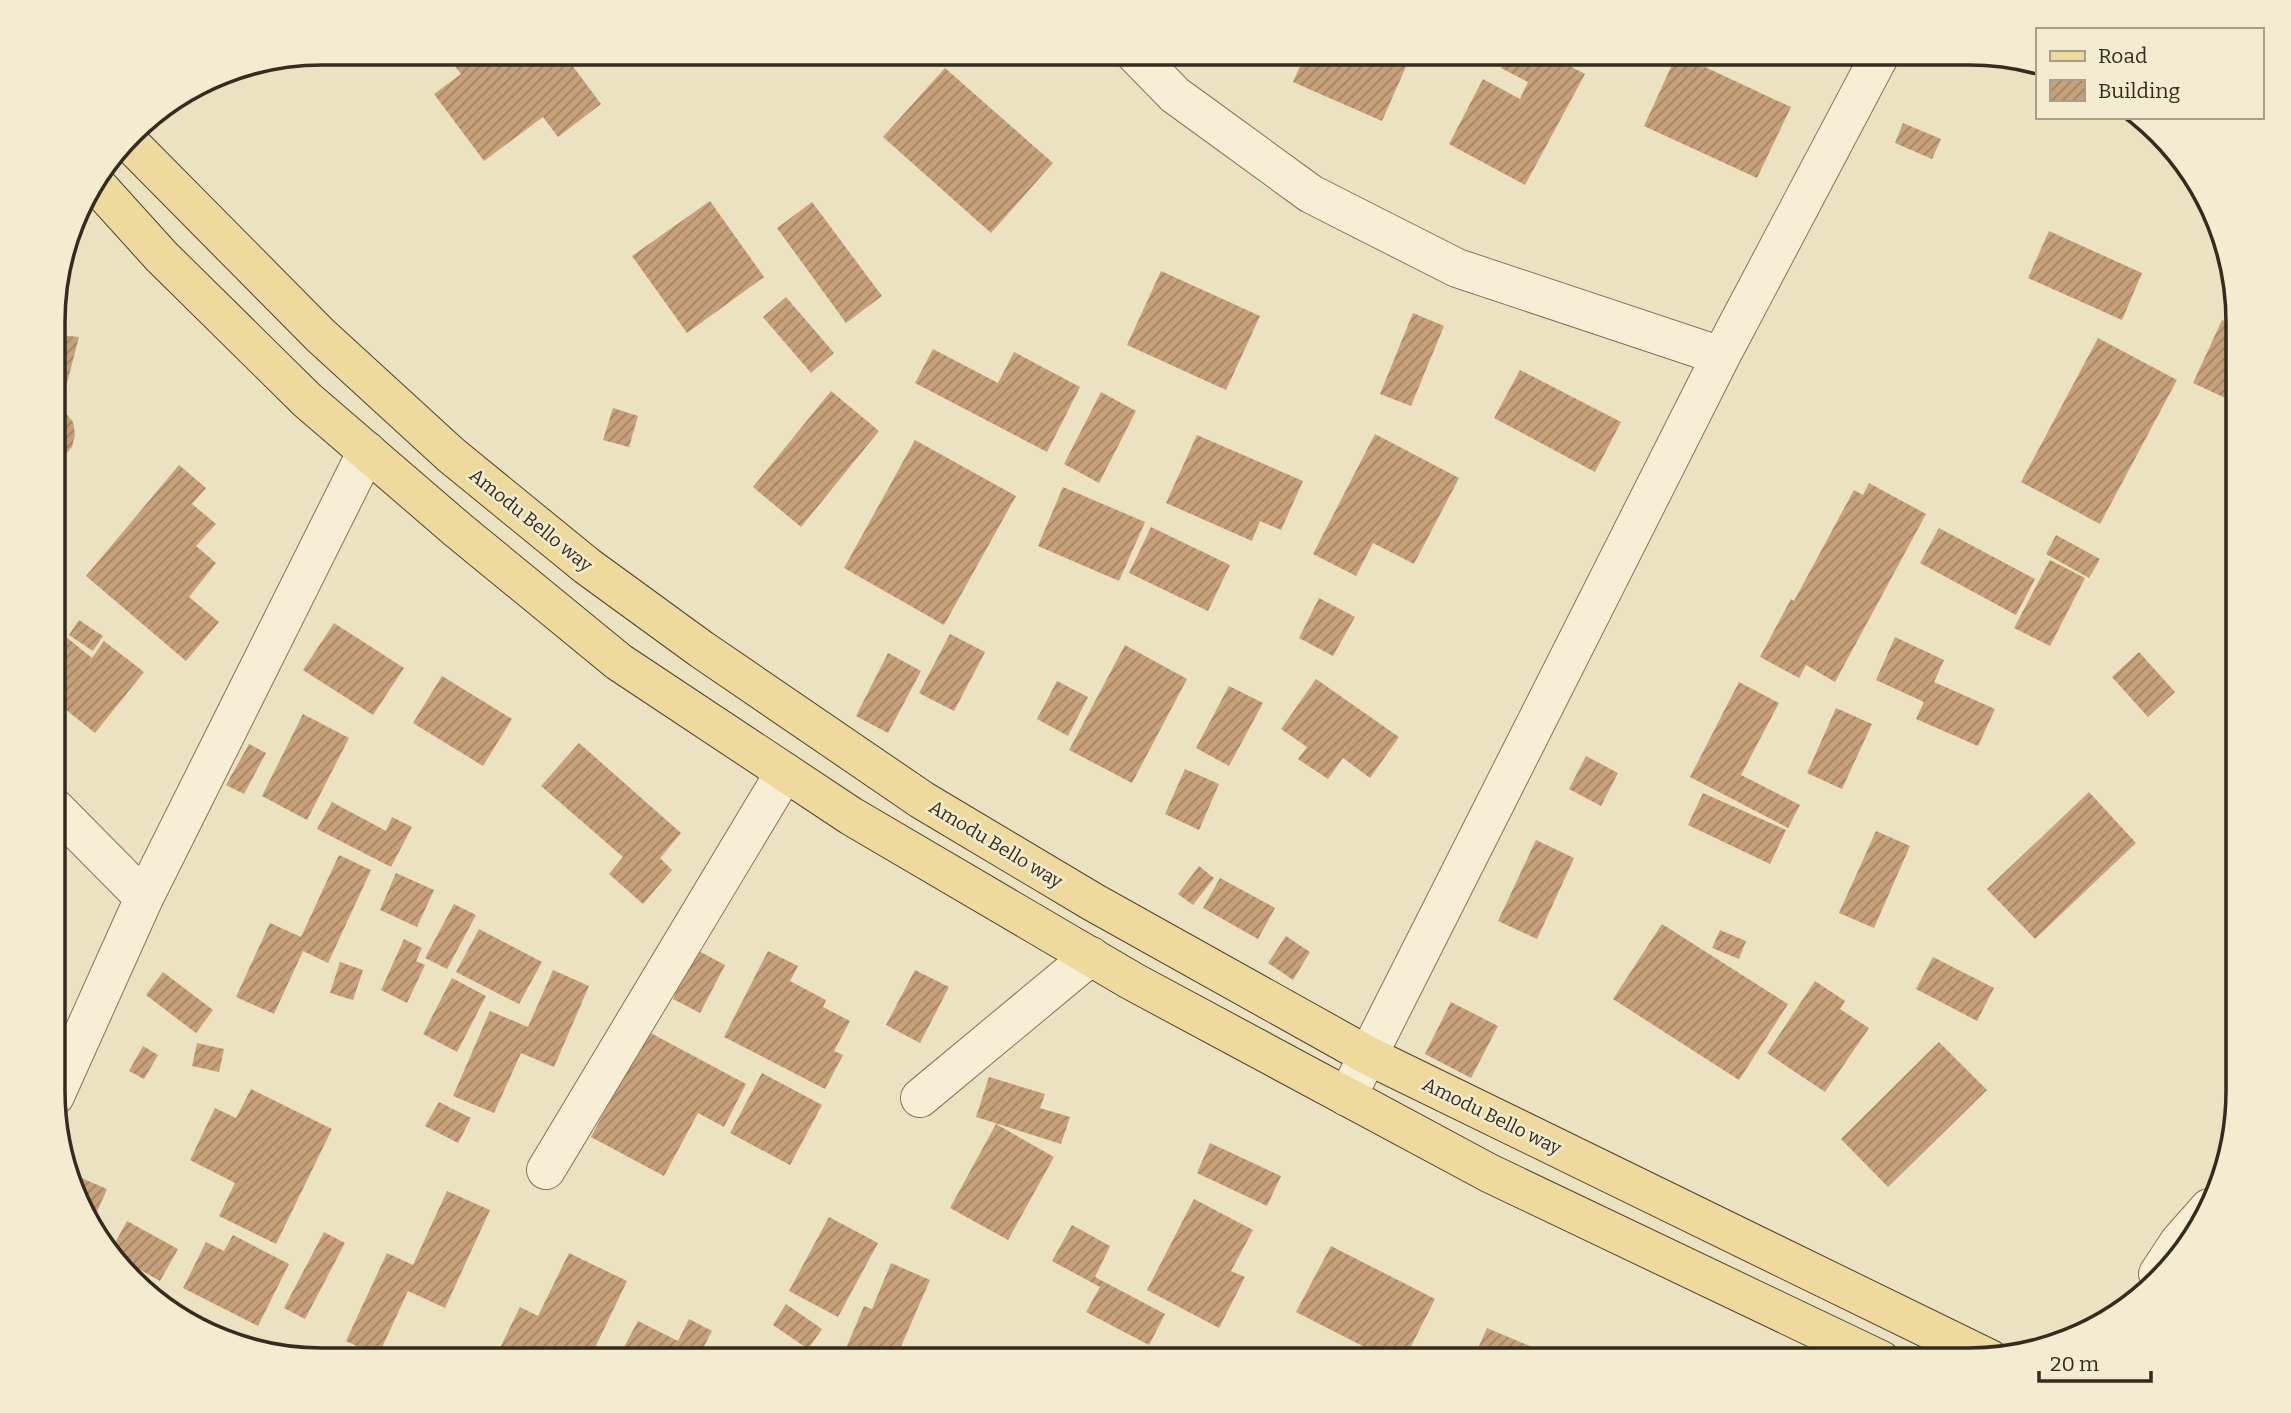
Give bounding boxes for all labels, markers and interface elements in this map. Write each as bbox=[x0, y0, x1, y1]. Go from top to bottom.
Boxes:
legend bbox=[2036, 28, 2263, 119]
text: Road bbox=[2098, 43, 2147, 69]
text: Building bbox=[2098, 78, 2181, 104]
street label: Amodu Bello way bbox=[465, 463, 598, 577]
street label: Amodu Bello way bbox=[925, 795, 1068, 893]
street label: Amodu Bello way bbox=[1419, 1072, 1566, 1160]
scale bar bbox=[2039, 1340, 2151, 1384]
text: 20 m bbox=[2050, 1351, 2099, 1377]

